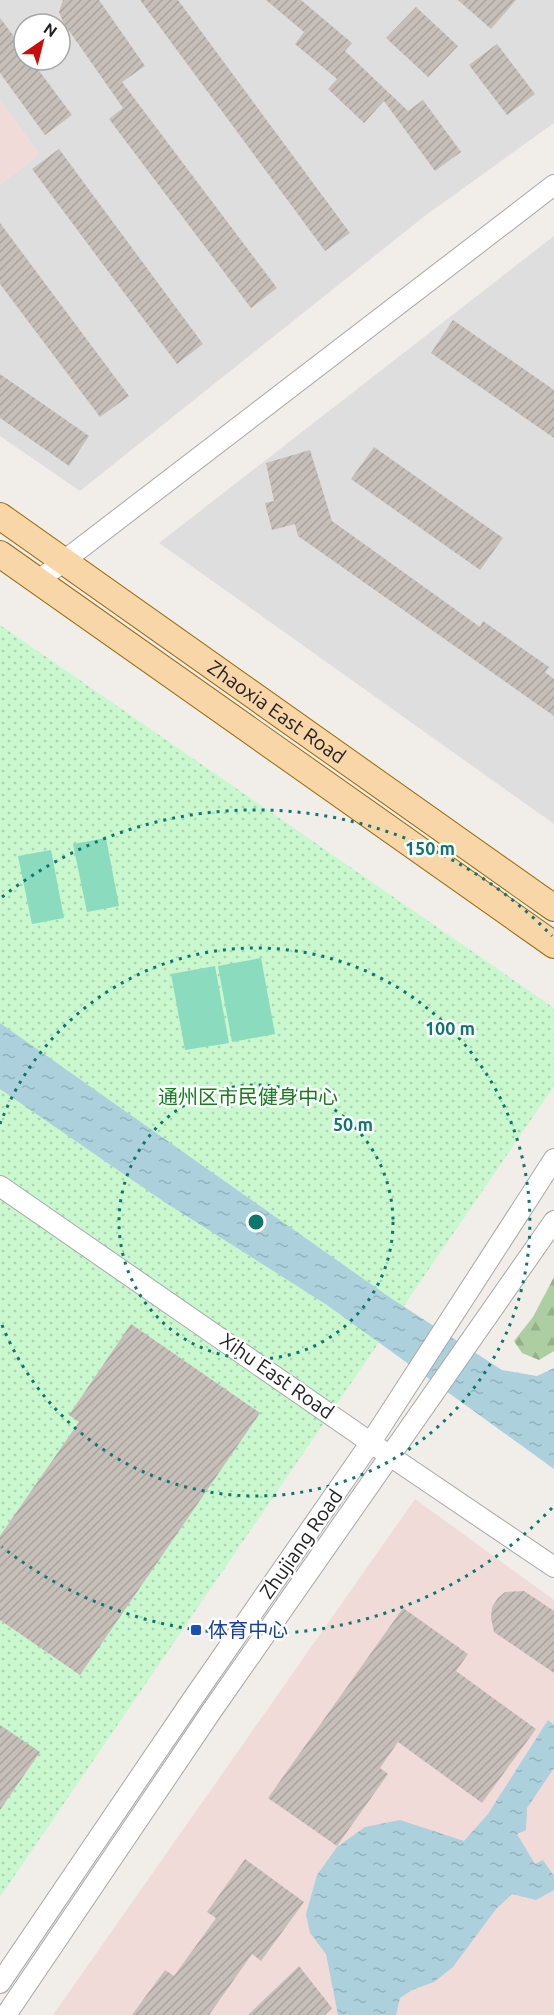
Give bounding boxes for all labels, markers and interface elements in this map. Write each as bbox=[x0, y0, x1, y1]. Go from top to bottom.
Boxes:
north arrow bbox=[12, 12, 72, 72]
text: N bbox=[41, 19, 61, 41]
street label: Zhaoxia East Road bbox=[204, 655, 350, 768]
text: 150 m bbox=[405, 838, 455, 858]
text: 100 m bbox=[425, 1018, 475, 1038]
park label: 通州区市民健身中心 bbox=[158, 1085, 338, 1108]
text: 50 m bbox=[333, 1114, 373, 1134]
centre of rings bbox=[246, 1212, 266, 1232]
street label: Xihu East Road bbox=[216, 1328, 338, 1423]
street label: Zhujiang Road bbox=[255, 1485, 347, 1603]
place label: 体育中心 bbox=[208, 1618, 288, 1641]
marker: 体育中心 bbox=[189, 1623, 203, 1637]

